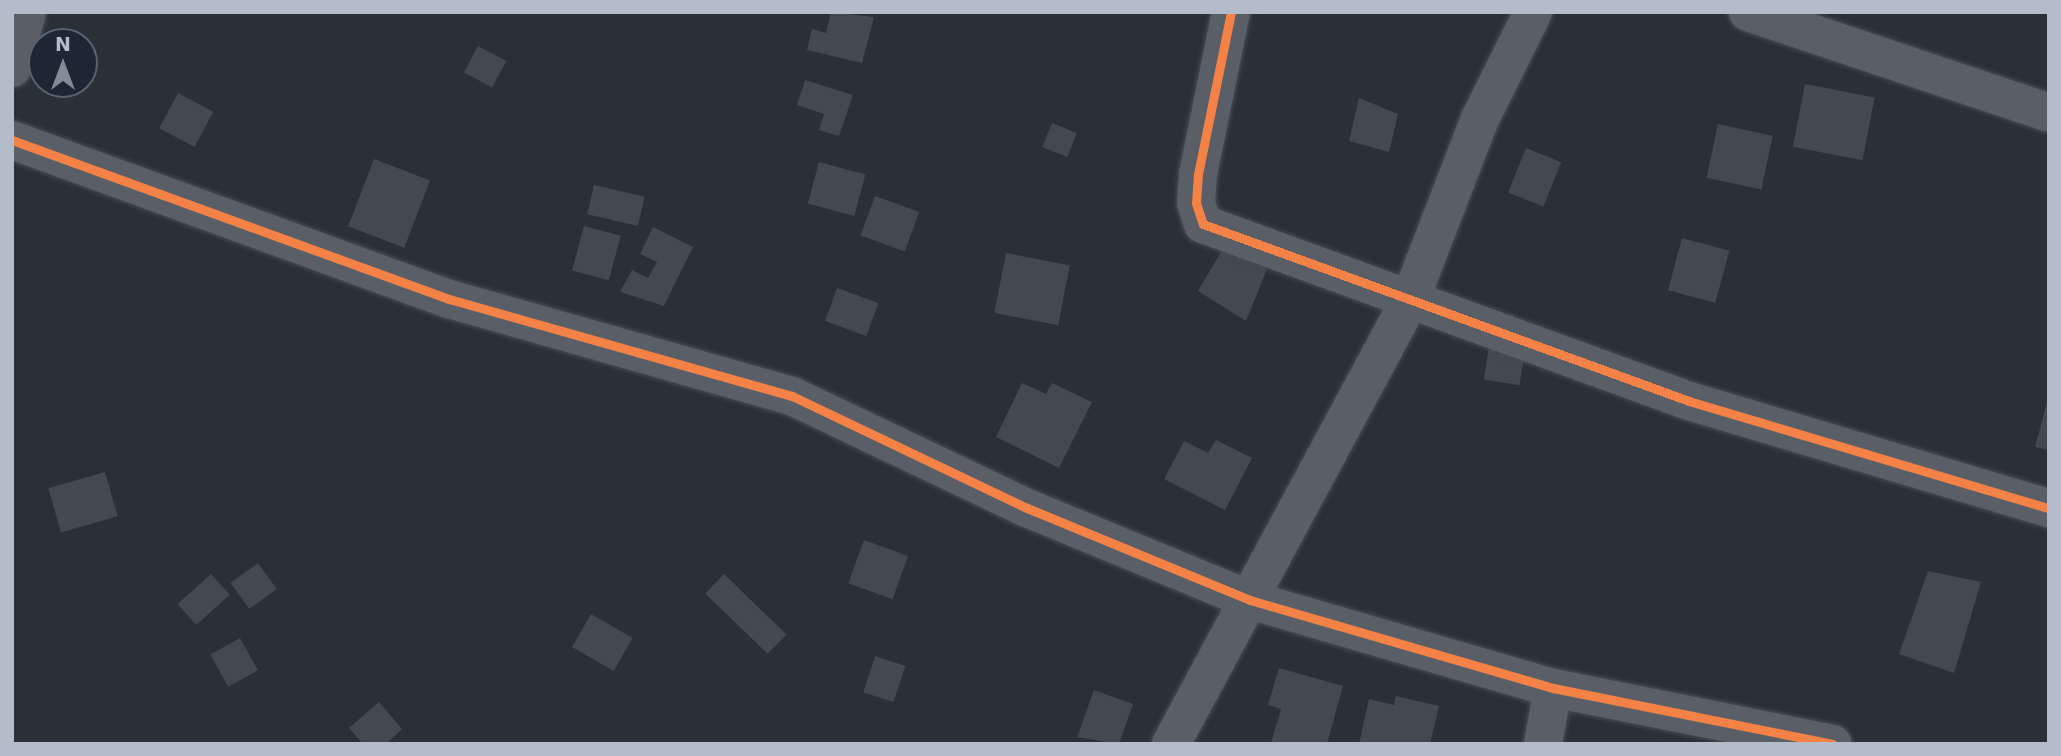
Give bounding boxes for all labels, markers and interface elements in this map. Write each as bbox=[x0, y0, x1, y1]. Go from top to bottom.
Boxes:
north arrow bbox=[28, 28, 98, 98]
text: N bbox=[55, 33, 71, 55]

